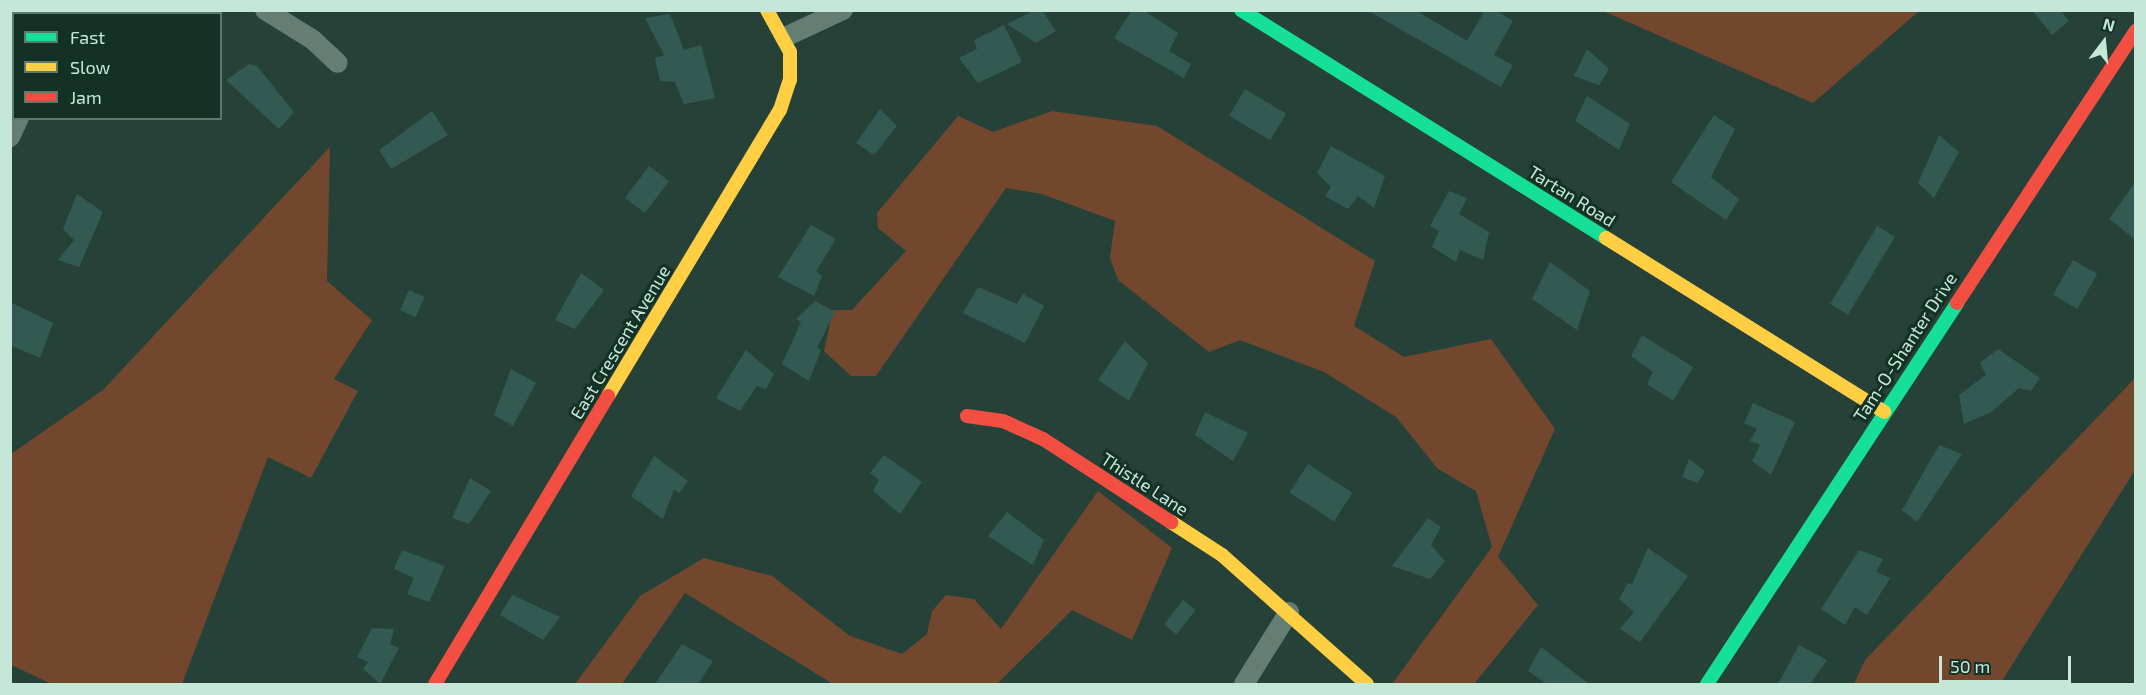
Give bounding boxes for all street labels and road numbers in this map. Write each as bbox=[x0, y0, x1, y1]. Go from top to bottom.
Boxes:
street label: Tartan Road bbox=[1524, 161, 1620, 231]
street label: East Crescent Avenue bbox=[565, 261, 675, 423]
street label: Tam-O-Shanter Drive bbox=[1849, 268, 1961, 426]
street label: Thistle Lane bbox=[1097, 448, 1193, 520]

